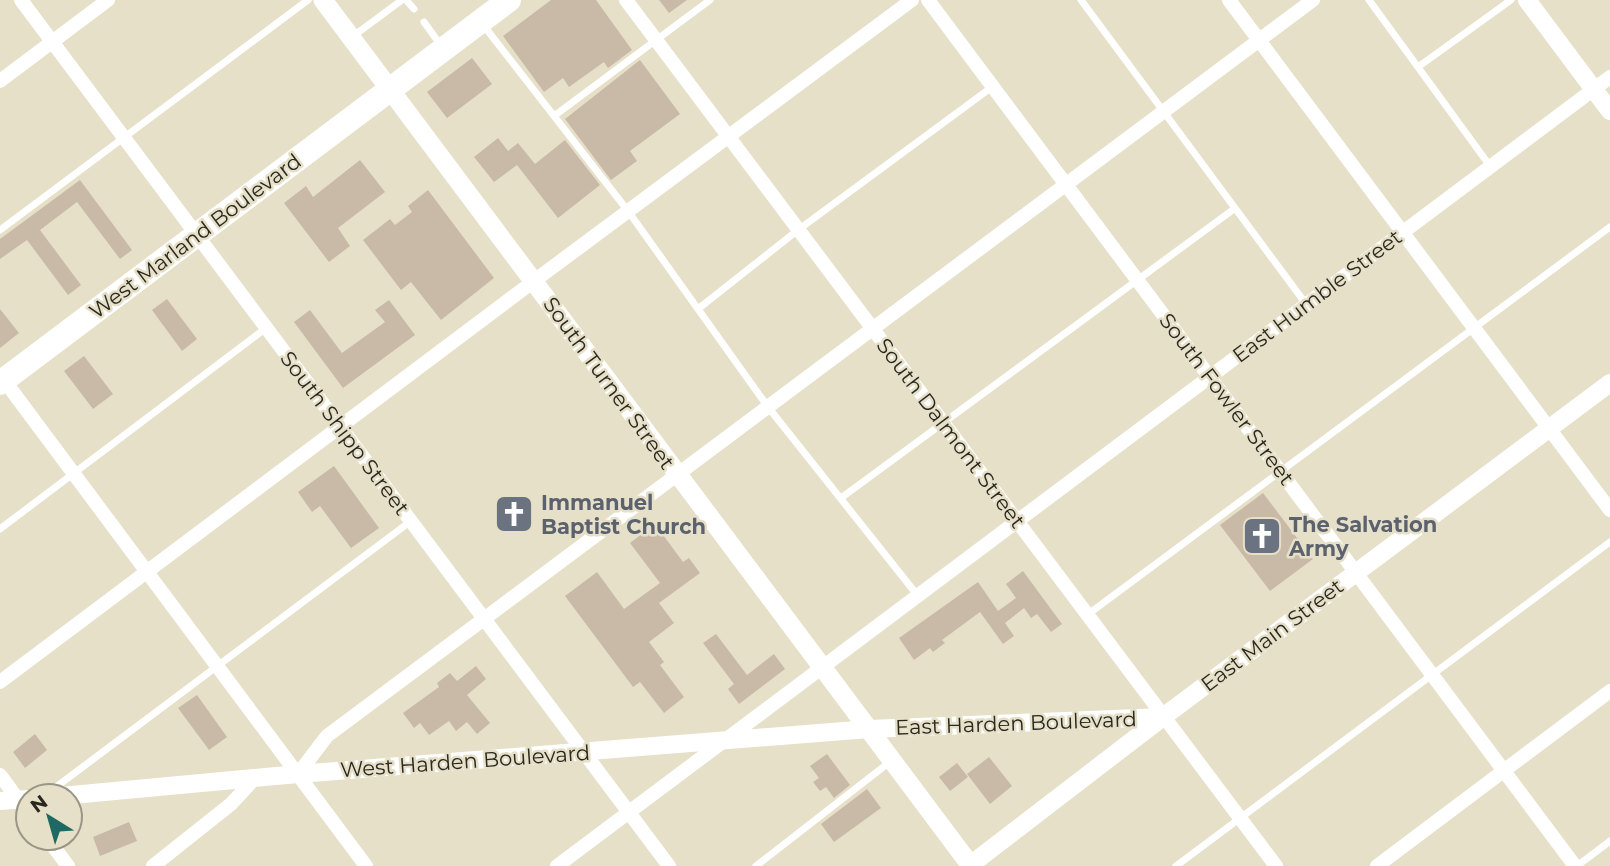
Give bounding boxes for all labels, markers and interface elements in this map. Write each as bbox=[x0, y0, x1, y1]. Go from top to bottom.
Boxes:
street label: West Marland Boulevard bbox=[84, 148, 306, 324]
street label: East Humble Street bbox=[1227, 224, 1407, 368]
street label: South Turner Street bbox=[538, 292, 680, 474]
street label: South Fowler Street bbox=[1154, 308, 1300, 490]
street label: South Dalmont Street bbox=[872, 333, 1030, 533]
street label: South Shipp Street bbox=[275, 346, 415, 520]
place label: Immanuel Baptist Church bbox=[541, 490, 706, 539]
church icon: Immanuel Baptist Church bbox=[493, 493, 535, 535]
place label: The Salvation Army bbox=[1288, 512, 1437, 561]
church icon: The Salvation Army bbox=[1241, 515, 1283, 557]
street label: East Main Street bbox=[1196, 573, 1348, 697]
street label: East Harden Boulevard bbox=[895, 706, 1137, 740]
street label: West Harden Boulevard bbox=[339, 740, 591, 782]
north arrow bbox=[14, 782, 84, 852]
text: N bbox=[26, 790, 52, 818]

